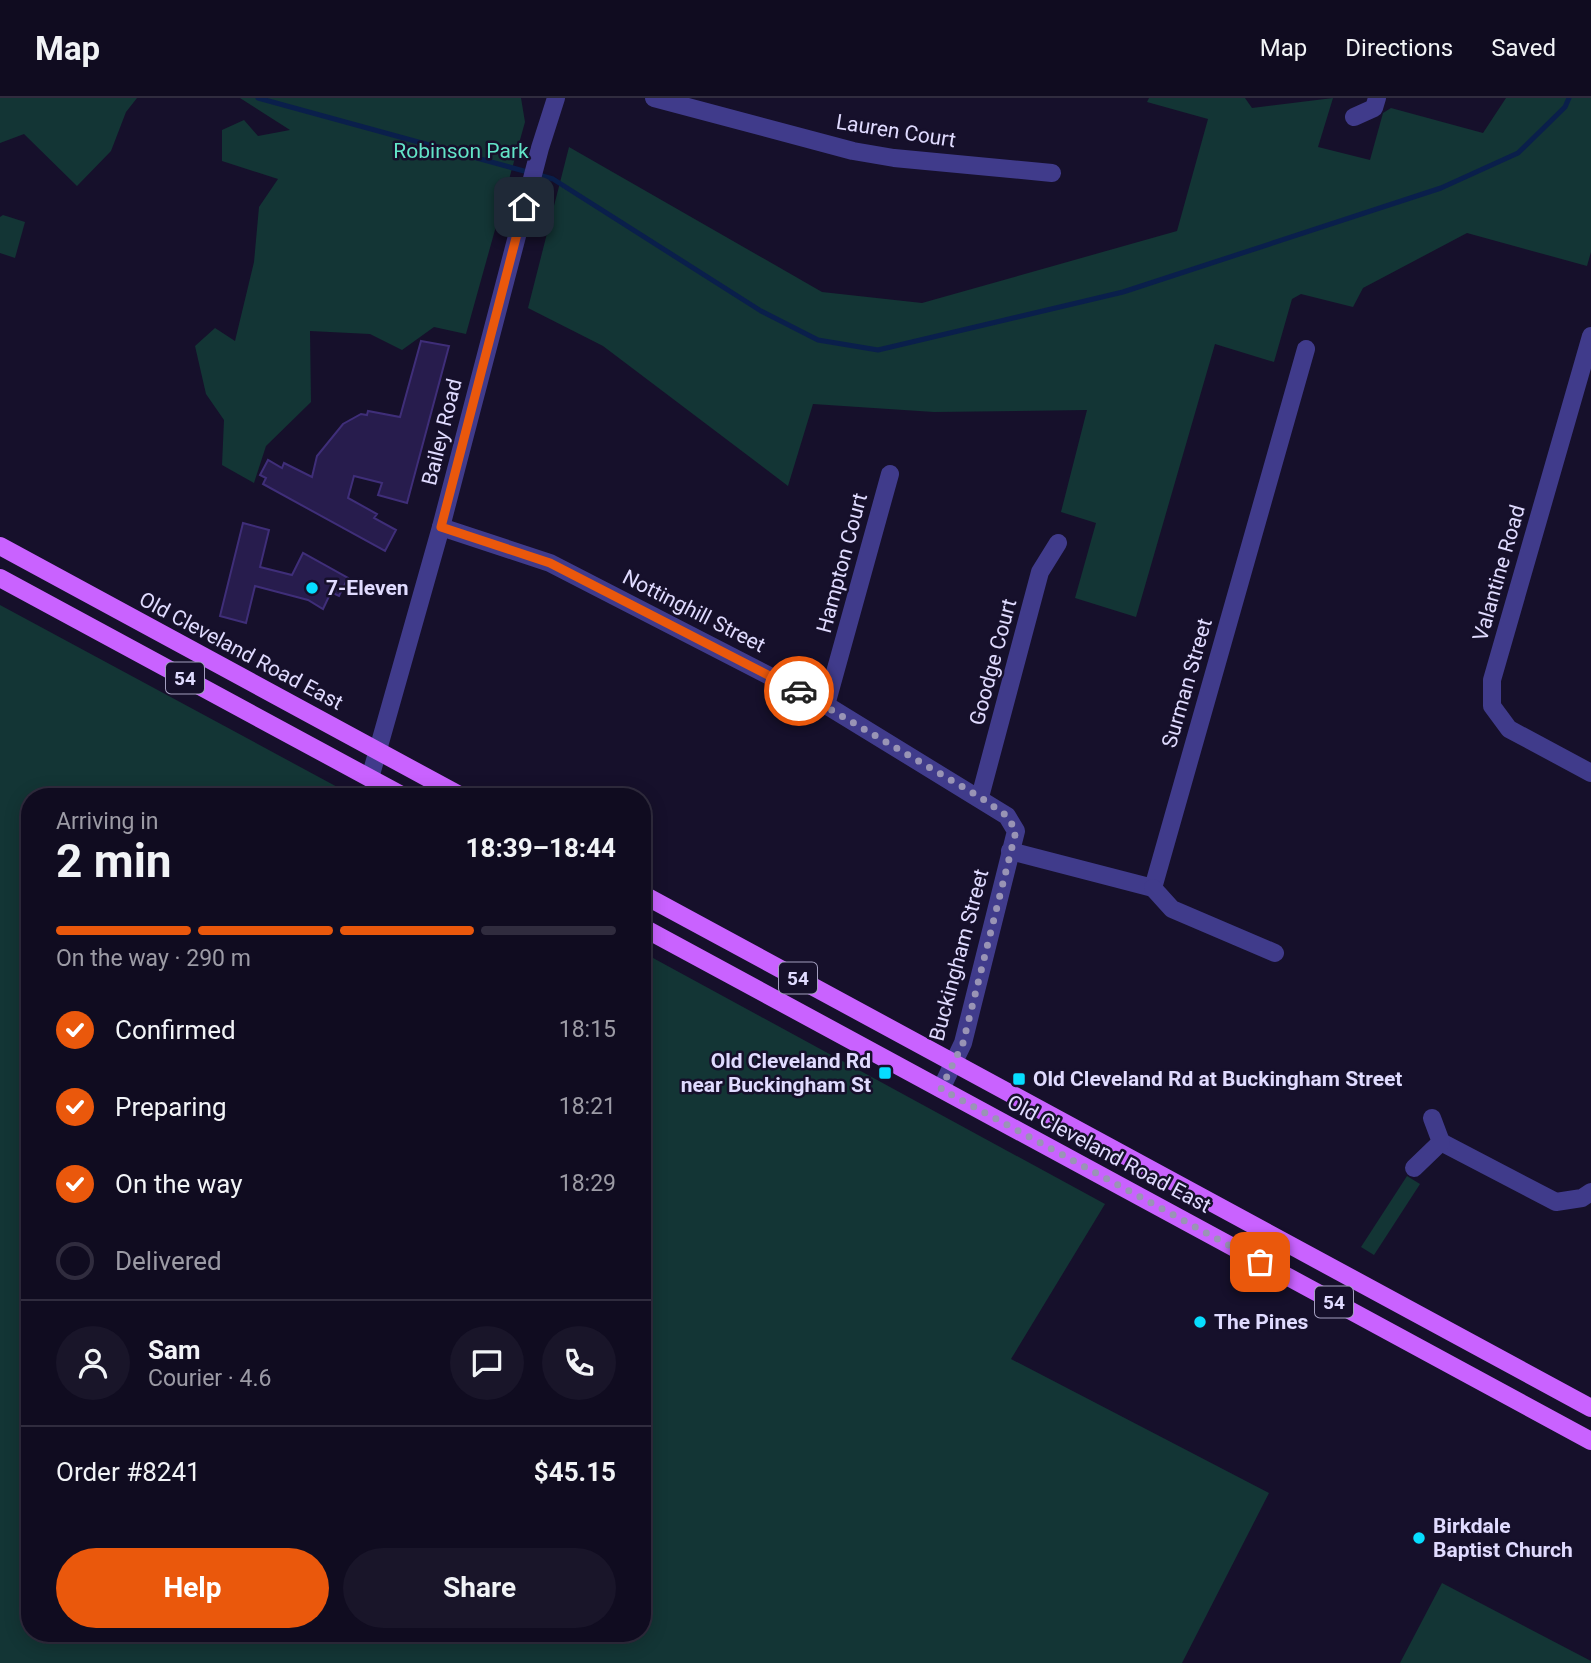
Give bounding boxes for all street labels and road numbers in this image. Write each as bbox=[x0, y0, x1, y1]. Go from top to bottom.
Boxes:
street label: Lauren Court bbox=[834, 110, 958, 152]
street label: Bailey Road bbox=[417, 376, 467, 488]
street label: Hampton Court bbox=[812, 490, 872, 636]
street label: Valantine Road bbox=[1468, 502, 1530, 644]
street label: Nottinghill Street bbox=[619, 565, 769, 657]
street label: Old Cleveland Road East bbox=[135, 587, 347, 715]
street label: Goodge Court bbox=[965, 596, 1021, 728]
street label: Surman Street bbox=[1157, 616, 1217, 750]
road number: 54 bbox=[166, 663, 204, 694]
street label: Buckingham Street bbox=[925, 866, 994, 1043]
road number: 54 bbox=[779, 962, 817, 993]
street label: Old Cleveland Road East bbox=[1003, 1090, 1215, 1218]
road number: 54 bbox=[1315, 1286, 1353, 1318]

